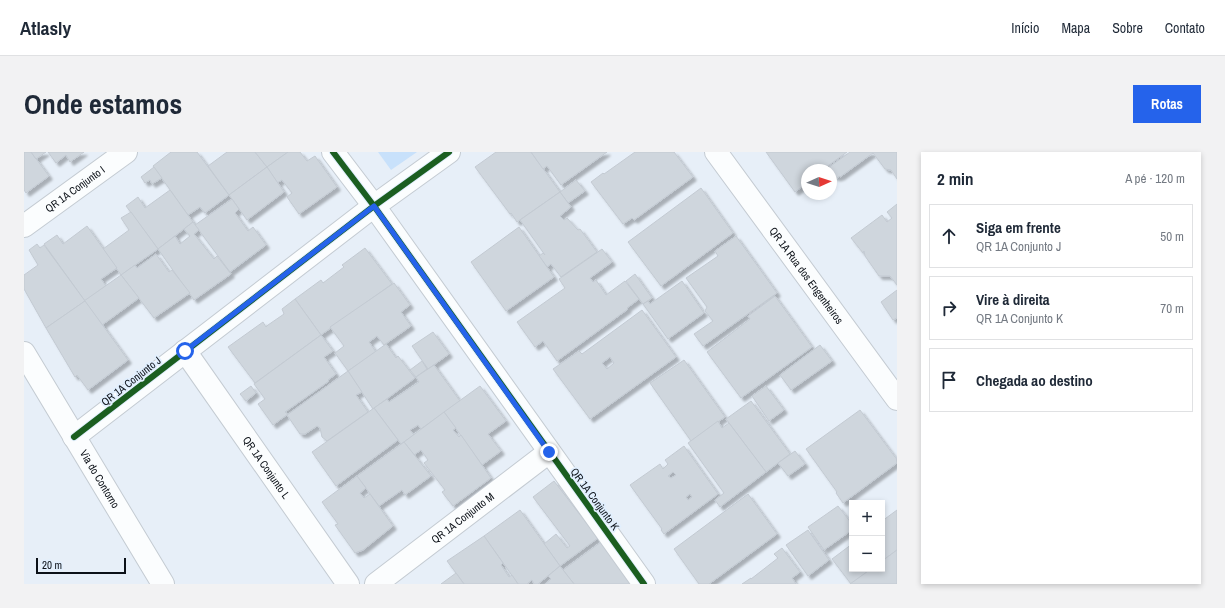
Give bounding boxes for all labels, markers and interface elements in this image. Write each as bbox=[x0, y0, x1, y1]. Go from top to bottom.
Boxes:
text: Atlasly bbox=[20, 15, 71, 41]
text: Início bbox=[1011, 19, 1039, 37]
text: Mapa bbox=[1061, 19, 1090, 37]
text: Sobre bbox=[1112, 19, 1143, 37]
text: Contato bbox=[1165, 19, 1205, 37]
text: Onde estamos bbox=[24, 85, 182, 123]
button: Rotas bbox=[1133, 85, 1201, 123]
street label: QR 1A Conjunto I bbox=[42, 163, 108, 215]
north arrow bbox=[801, 164, 837, 200]
text: 2 min bbox=[937, 167, 973, 190]
text: A pé · 120 m bbox=[1125, 170, 1185, 187]
text: Siga em frente bbox=[976, 217, 1061, 238]
street label: QR 1A Rua dos Engenheiros bbox=[766, 224, 847, 327]
icon: ahead bbox=[938, 225, 960, 247]
text: 50 m bbox=[1160, 228, 1184, 245]
text: QR 1A Conjunto J bbox=[976, 238, 1061, 255]
text: Vire à direita bbox=[976, 289, 1050, 310]
icon: right bbox=[938, 297, 960, 319]
text: 70 m bbox=[1160, 300, 1184, 317]
text: QR 1A Conjunto K bbox=[976, 310, 1063, 327]
route start bbox=[176, 342, 194, 360]
street label: QR 1A Conjunto J bbox=[98, 353, 164, 409]
icon: arrive bbox=[938, 369, 960, 391]
text: Chegada ao destino bbox=[976, 370, 1093, 391]
street label: QR 1A Conjunto L bbox=[240, 433, 293, 501]
route end bbox=[540, 443, 558, 461]
street label: Via do Contorno bbox=[77, 447, 123, 511]
street label: QR 1A Conjunto K bbox=[568, 465, 622, 533]
street label: QR 1A Conjunto M bbox=[428, 489, 497, 546]
map controls bbox=[849, 500, 885, 572]
button: + bbox=[849, 500, 885, 536]
button: − bbox=[849, 536, 885, 572]
scale bar bbox=[36, 556, 126, 575]
text: 20 m bbox=[42, 558, 62, 572]

